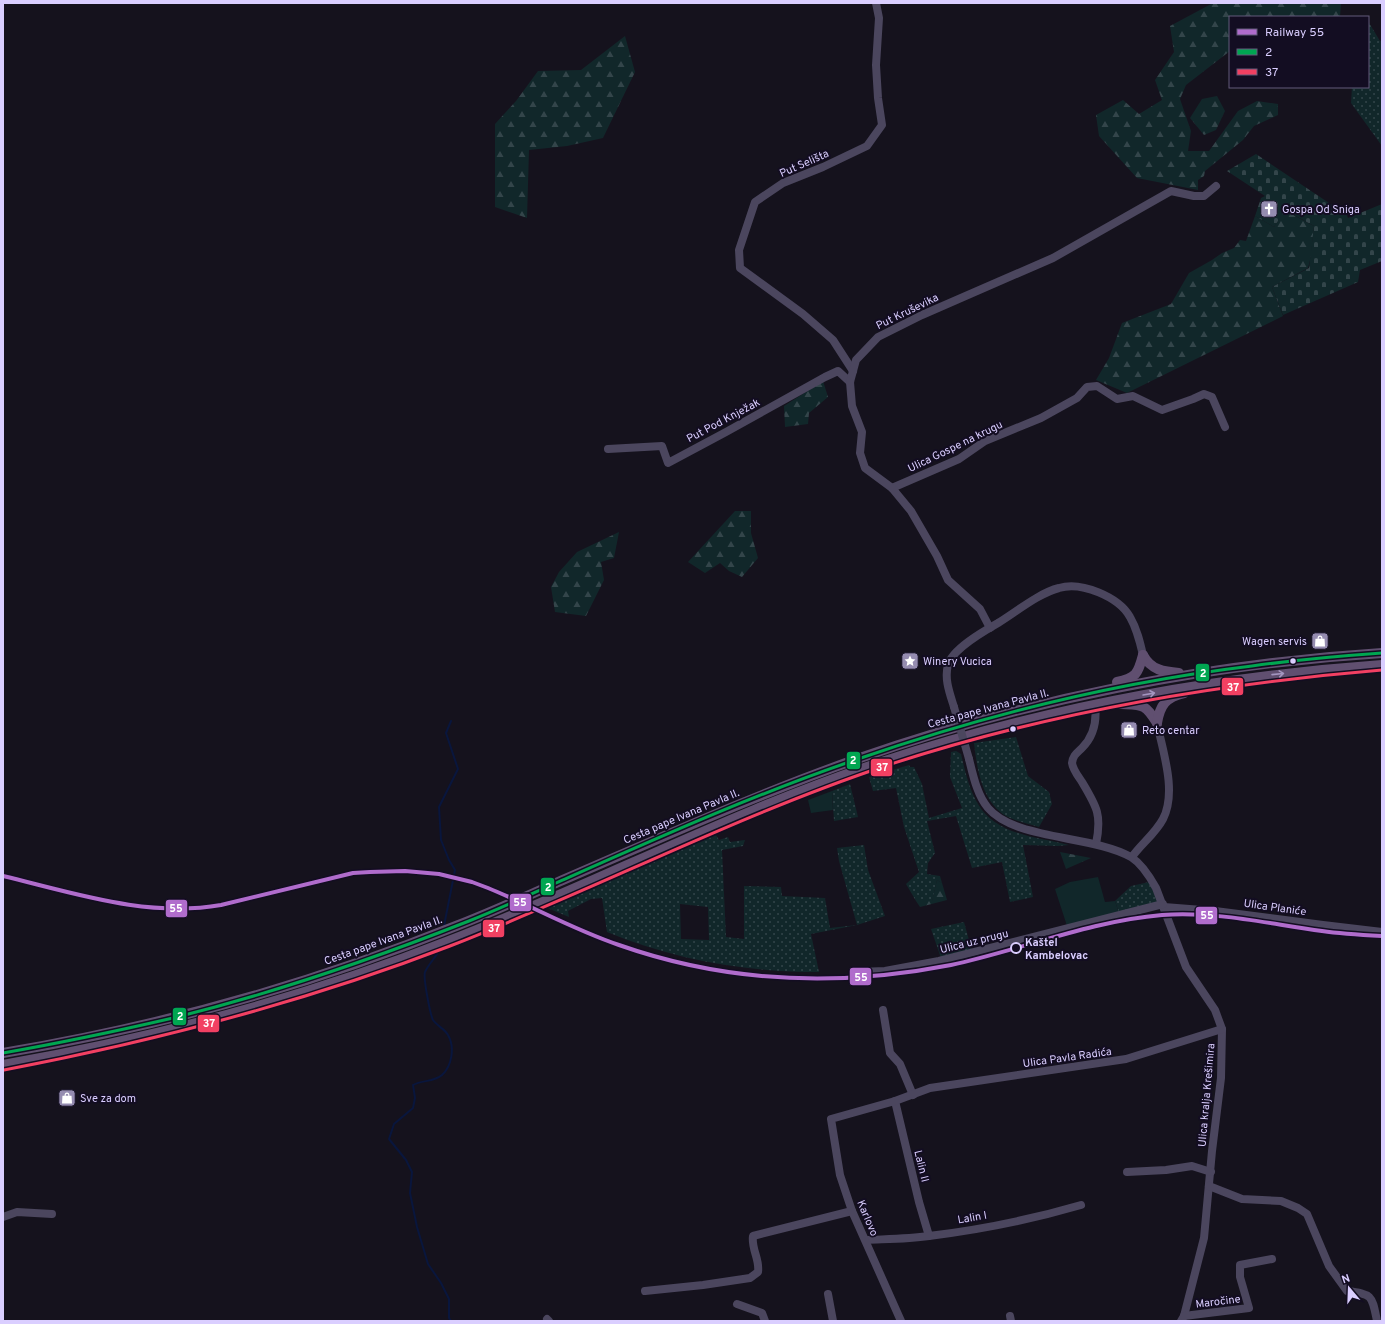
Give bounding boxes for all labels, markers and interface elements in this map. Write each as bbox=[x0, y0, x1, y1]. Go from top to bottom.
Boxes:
legend bbox=[1229, 16, 1369, 88]
text: Railway 55 bbox=[1265, 25, 1324, 41]
text: 2 bbox=[1265, 45, 1272, 61]
text: 37 bbox=[1265, 65, 1278, 81]
street label: Put Selišta bbox=[778, 147, 831, 181]
church icon: Gospa Od Sniga bbox=[1259, 199, 1279, 219]
place label: Gospa Od Sniga bbox=[1282, 203, 1360, 217]
street label: Put Kruševika bbox=[874, 291, 941, 333]
street label: Put Pod Knježak bbox=[684, 396, 763, 446]
street label: Ulica Gospe na krugu bbox=[906, 418, 1005, 476]
shop icon: Wagen servis bbox=[1310, 631, 1330, 651]
place label: Wagen servis bbox=[1242, 635, 1307, 649]
place icon: Winery Vucica bbox=[900, 651, 920, 671]
place label: Winery Vucica bbox=[923, 655, 992, 669]
unlabelled marker bbox=[1288, 656, 1298, 666]
line badge: 2 bbox=[1195, 663, 1210, 682]
text: 2 bbox=[1200, 667, 1206, 681]
one-way arrow bbox=[1271, 670, 1284, 678]
line badge: 37 bbox=[1221, 677, 1244, 696]
text: 37 bbox=[1227, 681, 1239, 695]
street label: Cesta pape Ivana Pavla II. bbox=[926, 686, 1050, 732]
one-way arrow bbox=[1143, 689, 1156, 697]
shop icon: Reto centar bbox=[1119, 720, 1139, 740]
unlabelled marker bbox=[1008, 724, 1018, 734]
place label: Reto centar bbox=[1142, 724, 1200, 738]
line badge: 2 bbox=[846, 751, 861, 770]
text: 2 bbox=[850, 754, 856, 768]
line badge: 37 bbox=[870, 758, 893, 777]
text: 37 bbox=[876, 761, 888, 775]
street label: Cesta pape Ivana Pavla II. bbox=[621, 786, 742, 848]
line badge: 2 bbox=[540, 877, 555, 896]
text: 2 bbox=[545, 881, 551, 895]
line badge: 55 bbox=[509, 893, 532, 912]
text: 55 bbox=[513, 896, 527, 910]
street label: Ulica Planiće bbox=[1243, 897, 1307, 919]
line badge: 55 bbox=[165, 899, 188, 918]
text: 55 bbox=[169, 902, 183, 916]
line badge: 55 bbox=[1195, 906, 1218, 925]
text: 55 bbox=[1200, 909, 1214, 923]
street label: Cesta pape Ivana Pavla II. bbox=[322, 913, 444, 969]
line badge: 37 bbox=[482, 919, 505, 938]
text: 37 bbox=[488, 922, 500, 936]
street label: Ulica uz prugu bbox=[938, 927, 1010, 957]
place label: Kaštel Kambelovac bbox=[1025, 936, 1088, 963]
marker: Kaštel Kambelovac bbox=[1010, 942, 1022, 954]
line badge: 55 bbox=[849, 967, 872, 986]
text: 55 bbox=[854, 971, 868, 985]
line badge: 2 bbox=[172, 1007, 187, 1026]
text: 2 bbox=[177, 1010, 183, 1024]
line badge: 37 bbox=[197, 1014, 220, 1033]
text: 37 bbox=[203, 1017, 215, 1031]
street label: Ulica kralja Krešimira bbox=[1195, 1042, 1219, 1148]
street label: Ulica Pavla Radića bbox=[1022, 1045, 1113, 1071]
shop icon: Sve za dom bbox=[57, 1088, 77, 1108]
place label: Sve za dom bbox=[80, 1092, 136, 1106]
street label: Lalin II bbox=[910, 1149, 932, 1184]
street label: Karlovo bbox=[853, 1198, 881, 1239]
street label: Lalin I bbox=[956, 1209, 988, 1227]
north arrow bbox=[1329, 1268, 1369, 1308]
text: N bbox=[1340, 1272, 1352, 1287]
street label: Maročine bbox=[1195, 1292, 1242, 1312]

